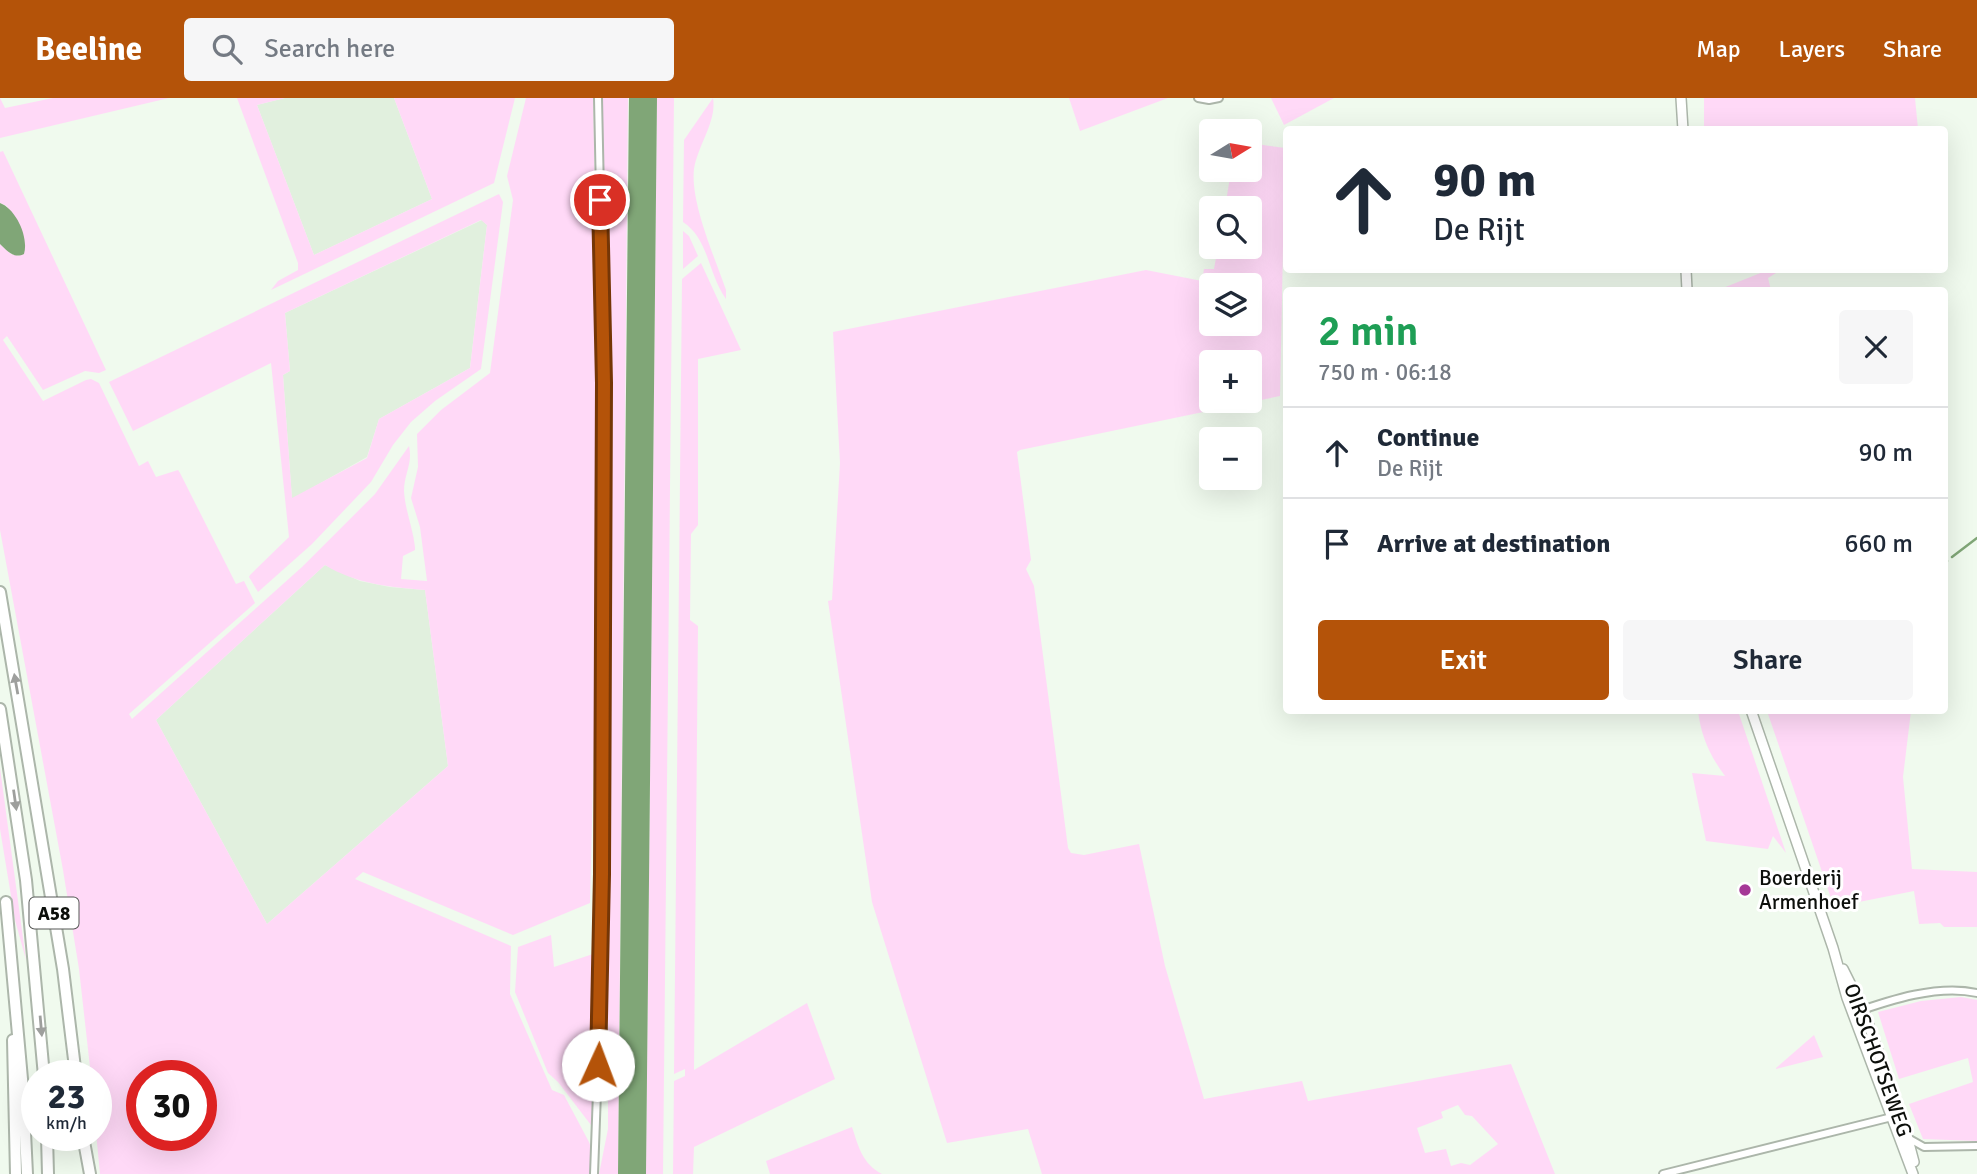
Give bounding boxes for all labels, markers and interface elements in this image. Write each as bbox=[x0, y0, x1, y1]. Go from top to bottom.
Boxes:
search box bbox=[184, 18, 674, 81]
text: Beeline bbox=[35, 29, 142, 70]
icon: search bbox=[208, 30, 246, 68]
text: Search here bbox=[264, 33, 395, 65]
text: Map bbox=[1696, 34, 1741, 64]
text: Layers bbox=[1779, 34, 1845, 64]
text: Share bbox=[1883, 34, 1942, 64]
north arrow bbox=[1199, 119, 1262, 182]
map controls bbox=[1199, 119, 1262, 490]
text: 90 m bbox=[1433, 150, 1536, 210]
icon: ahead bbox=[1318, 154, 1409, 245]
pin bbox=[570, 170, 630, 230]
icon: arrive bbox=[581, 181, 619, 219]
button: search bbox=[1199, 196, 1262, 259]
text: De Rijt bbox=[1433, 210, 1525, 249]
button: layers bbox=[1199, 273, 1262, 336]
text: 2 min bbox=[1318, 306, 1419, 357]
button: close bbox=[1839, 310, 1913, 384]
button: + bbox=[1199, 350, 1262, 413]
text: 750 m · 06:18 bbox=[1318, 358, 1452, 387]
text: Continue bbox=[1377, 422, 1479, 454]
button: − bbox=[1199, 427, 1262, 490]
icon: ahead bbox=[1318, 434, 1356, 472]
text: 90 m bbox=[1858, 437, 1913, 469]
text: De Rijt bbox=[1377, 454, 1443, 483]
icon: arrive bbox=[1318, 525, 1356, 563]
text: Arrive at destination bbox=[1377, 528, 1610, 560]
text: 660 m bbox=[1844, 528, 1913, 560]
button: Exit bbox=[1318, 620, 1609, 700]
button: Share bbox=[1623, 620, 1913, 700]
one-way arrow bbox=[10, 673, 21, 695]
one-way arrow bbox=[10, 789, 21, 811]
place label: Boerderij Armenhoef bbox=[1759, 865, 1859, 915]
marker: Boerderij Armenhoef bbox=[1737, 882, 1753, 898]
road number: A58 bbox=[30, 898, 78, 928]
street label: OIRSCHOTSEWEG bbox=[1838, 980, 1918, 1140]
one-way arrow bbox=[36, 1015, 47, 1037]
position arrow bbox=[561, 1028, 635, 1102]
speed limit sign: 30 bbox=[126, 1060, 217, 1151]
text: 23 bbox=[48, 1075, 85, 1118]
text: km/h bbox=[46, 1112, 87, 1134]

